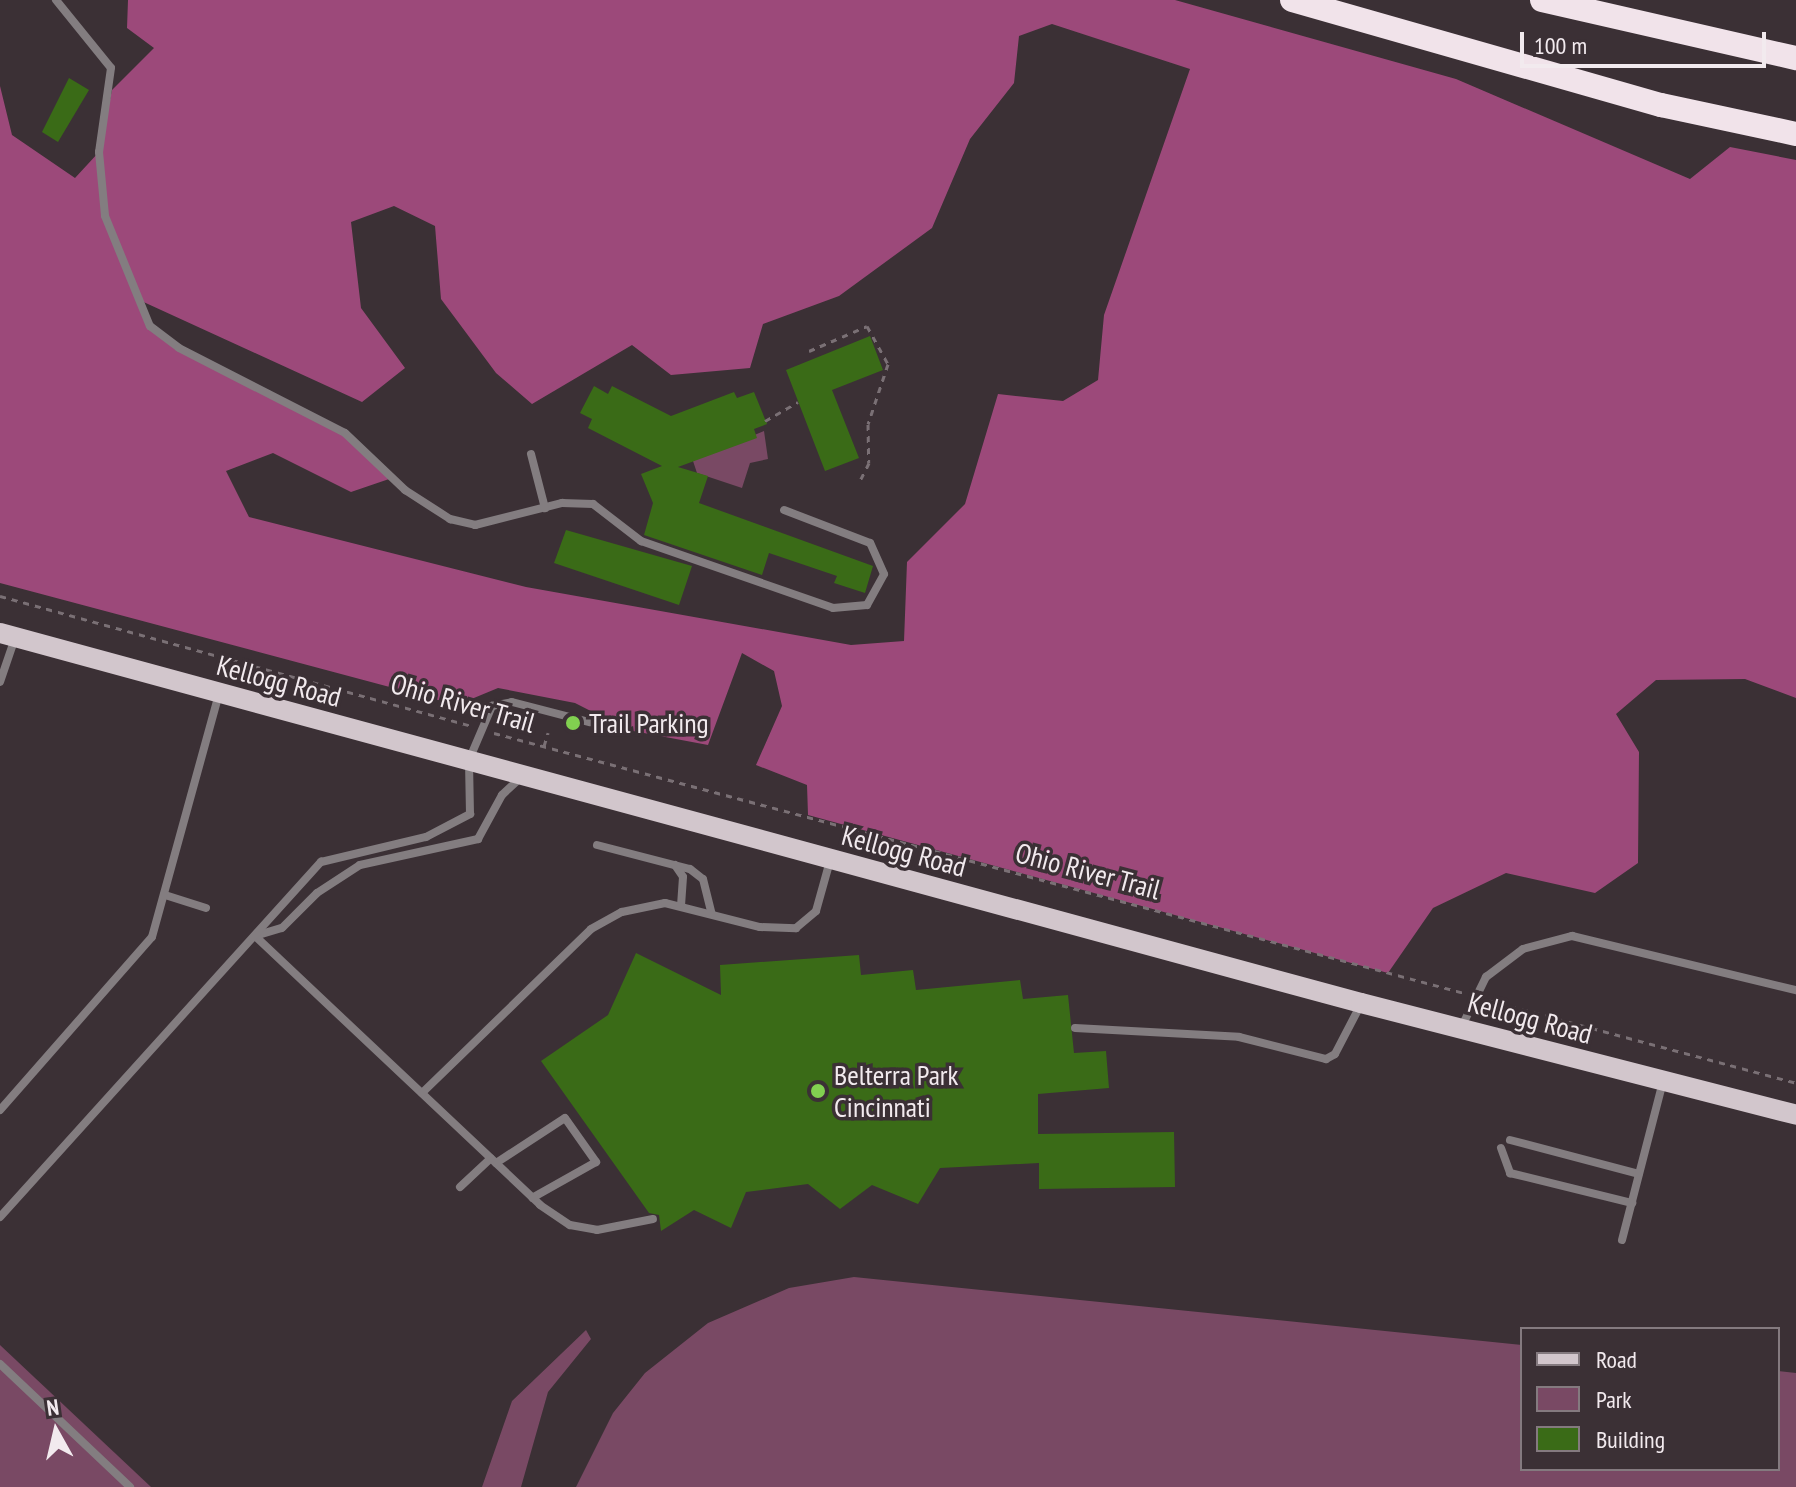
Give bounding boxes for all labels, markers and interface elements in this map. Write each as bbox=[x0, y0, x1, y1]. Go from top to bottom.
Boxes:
scale bar bbox=[1524, 16, 1770, 66]
text: 100 m bbox=[1534, 30, 1587, 61]
street label: Kellogg Road bbox=[213, 648, 345, 714]
street label: Ohio River Trail bbox=[387, 666, 539, 740]
place label: Trail Parking bbox=[589, 706, 709, 740]
marker: Trail Parking bbox=[564, 714, 582, 732]
street label: Kellogg Road bbox=[838, 818, 970, 884]
street label: Ohio River Trail bbox=[1012, 835, 1164, 907]
street label: Kellogg Road bbox=[1464, 985, 1596, 1051]
place label: Belterra Park Cincinnati bbox=[834, 1058, 958, 1124]
marker: Belterra Park Cincinnati bbox=[809, 1082, 827, 1100]
legend bbox=[1520, 1327, 1780, 1471]
text: Road bbox=[1596, 1344, 1637, 1375]
text: Park bbox=[1596, 1384, 1632, 1415]
north arrow bbox=[16, 1391, 96, 1471]
text: N bbox=[45, 1393, 60, 1422]
text: Building bbox=[1596, 1424, 1665, 1455]

